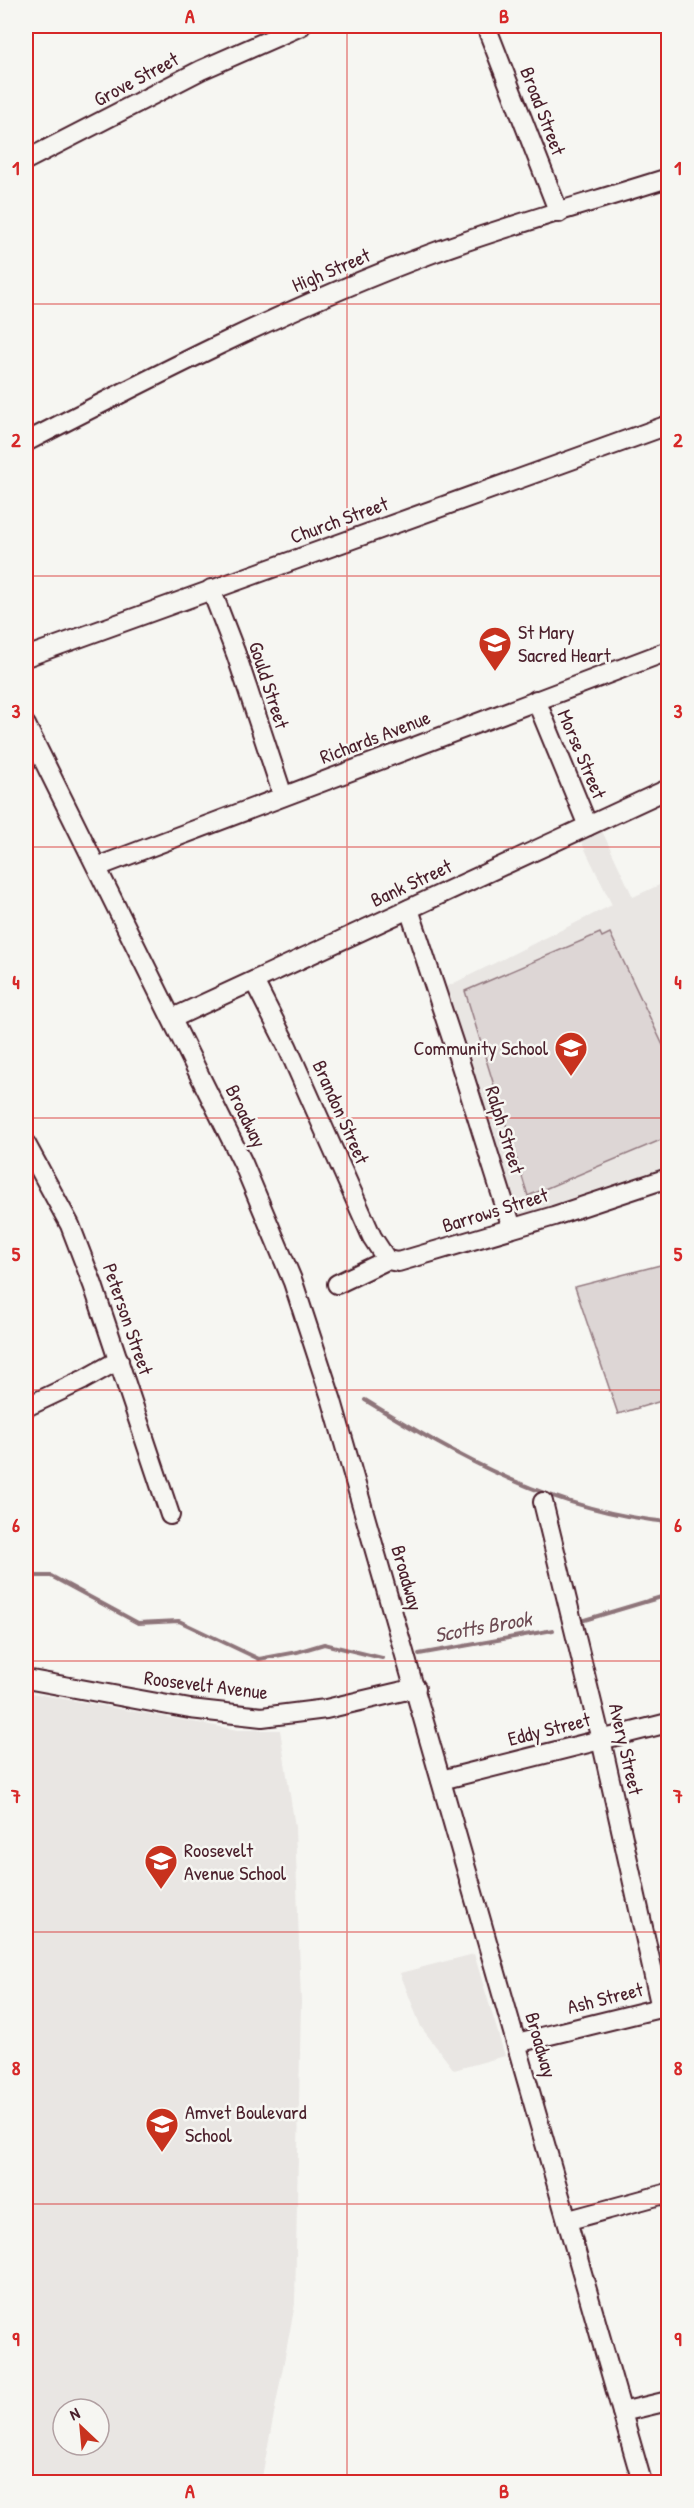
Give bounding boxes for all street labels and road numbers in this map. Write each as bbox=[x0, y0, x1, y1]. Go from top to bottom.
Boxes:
street label: Grove Street bbox=[89, 44, 184, 112]
street label: Broad Street bbox=[514, 63, 573, 160]
street label: High Street bbox=[288, 241, 375, 298]
street label: Church Street bbox=[286, 489, 393, 550]
street label: Gould Street bbox=[243, 638, 297, 733]
street label: Richards Avenue bbox=[316, 703, 434, 770]
street label: Morse Street bbox=[552, 705, 614, 804]
street label: Bank Street bbox=[366, 852, 457, 913]
street label: Brandon Street bbox=[307, 1056, 377, 1169]
street label: Broadway bbox=[220, 1080, 273, 1152]
street label: Ralph Street bbox=[479, 1083, 532, 1178]
street label: Barrows Street bbox=[439, 1180, 552, 1238]
street label: Peterson Street bbox=[97, 1260, 160, 1379]
street label: Broadway bbox=[385, 1542, 430, 1614]
street label: Roosevelt Avenue bbox=[143, 1664, 269, 1705]
street label: Avery Street bbox=[603, 1701, 650, 1798]
street label: Eddy Street bbox=[505, 1705, 594, 1752]
street label: Ash Street bbox=[564, 1975, 647, 2020]
street label: Broadway bbox=[519, 2009, 564, 2081]

